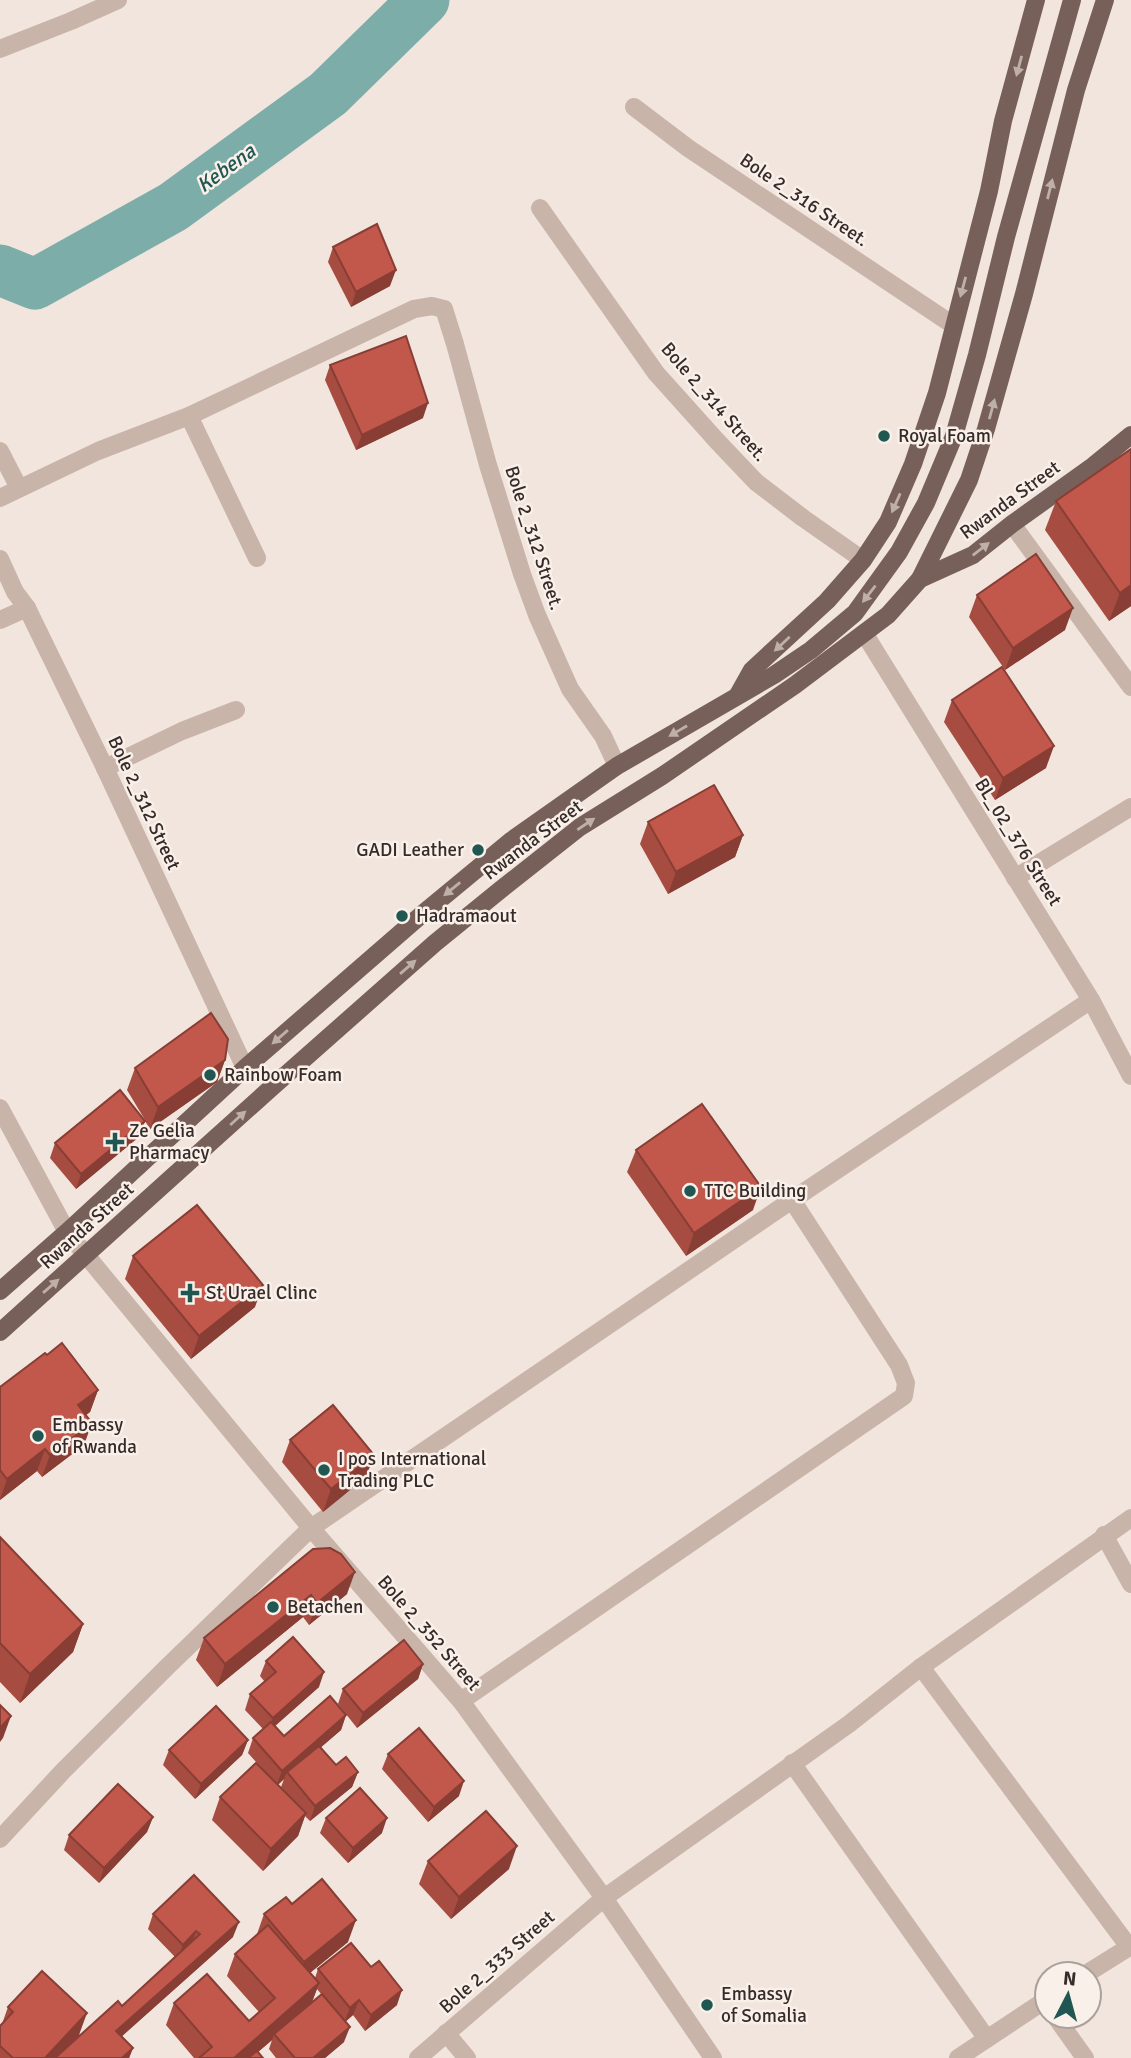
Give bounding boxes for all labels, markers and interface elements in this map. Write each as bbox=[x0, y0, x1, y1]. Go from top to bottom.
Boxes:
one-way arrow bbox=[1013, 56, 1023, 77]
water label: Kebena bbox=[192, 137, 262, 198]
street label: Bole 2_316 Street. bbox=[735, 148, 873, 252]
one-way arrow bbox=[1045, 178, 1056, 200]
one-way arrow bbox=[958, 277, 968, 298]
street label: Bole 2_314 Street. bbox=[656, 337, 772, 467]
one-way arrow bbox=[987, 398, 998, 420]
place label: Royal Foam bbox=[898, 424, 991, 448]
marker: Royal Foam bbox=[876, 428, 892, 444]
street label: Rwanda Street bbox=[955, 455, 1065, 544]
street label: Bole 2_312 Street. bbox=[499, 463, 569, 613]
one-way arrow bbox=[890, 493, 901, 514]
one-way arrow bbox=[972, 542, 990, 556]
one-way arrow bbox=[862, 585, 877, 603]
one-way arrow bbox=[773, 636, 791, 652]
one-way arrow bbox=[669, 724, 688, 737]
street label: Bole 2_312 Street bbox=[102, 732, 186, 874]
street label: BL_02_376 Street bbox=[969, 774, 1067, 911]
street label: Rwanda Street bbox=[479, 795, 588, 885]
one-way arrow bbox=[576, 818, 595, 831]
place label: GADI Leather bbox=[356, 838, 464, 862]
marker: GADI Leather bbox=[470, 842, 486, 858]
one-way arrow bbox=[444, 881, 461, 896]
place label: Hadramaout bbox=[416, 904, 517, 928]
marker: Hadramaout bbox=[394, 908, 410, 924]
one-way arrow bbox=[400, 960, 417, 975]
one-way arrow bbox=[271, 1029, 289, 1045]
place label: Rainbow Foam bbox=[224, 1063, 342, 1087]
marker: Rainbow Foam bbox=[202, 1067, 218, 1083]
one-way arrow bbox=[229, 1110, 246, 1126]
place label: Ze Gelia Pharmacy bbox=[129, 1119, 209, 1165]
marker: Ze Gelia Pharmacy bbox=[107, 1134, 123, 1150]
street label: Rwanda Street bbox=[35, 1177, 139, 1275]
place label: TTC Building bbox=[704, 1179, 806, 1203]
marker: TTC Building bbox=[682, 1183, 698, 1199]
one-way arrow bbox=[42, 1279, 59, 1295]
place label: St Urael Clinc bbox=[206, 1281, 317, 1305]
marker: St Urael Clinc bbox=[180, 1283, 200, 1303]
place label: Embassy of Rwanda bbox=[52, 1413, 137, 1459]
marker: Embassy of Rwanda bbox=[30, 1428, 46, 1444]
place label: I pos International Trading PLC bbox=[338, 1447, 486, 1493]
marker: I pos International Trading PLC bbox=[316, 1462, 332, 1478]
street label: Bole 2_352 Street bbox=[372, 1570, 486, 1696]
place label: Betachen bbox=[287, 1595, 363, 1619]
marker: Betachen bbox=[265, 1599, 281, 1615]
street label: Bole 2_333 Street bbox=[434, 1905, 560, 2019]
north arrow bbox=[1033, 1960, 1103, 2030]
text: N bbox=[1062, 1966, 1077, 1992]
place label: Embassy of Somalia bbox=[721, 1982, 807, 2028]
marker: Embassy of Somalia bbox=[699, 1997, 715, 2013]

